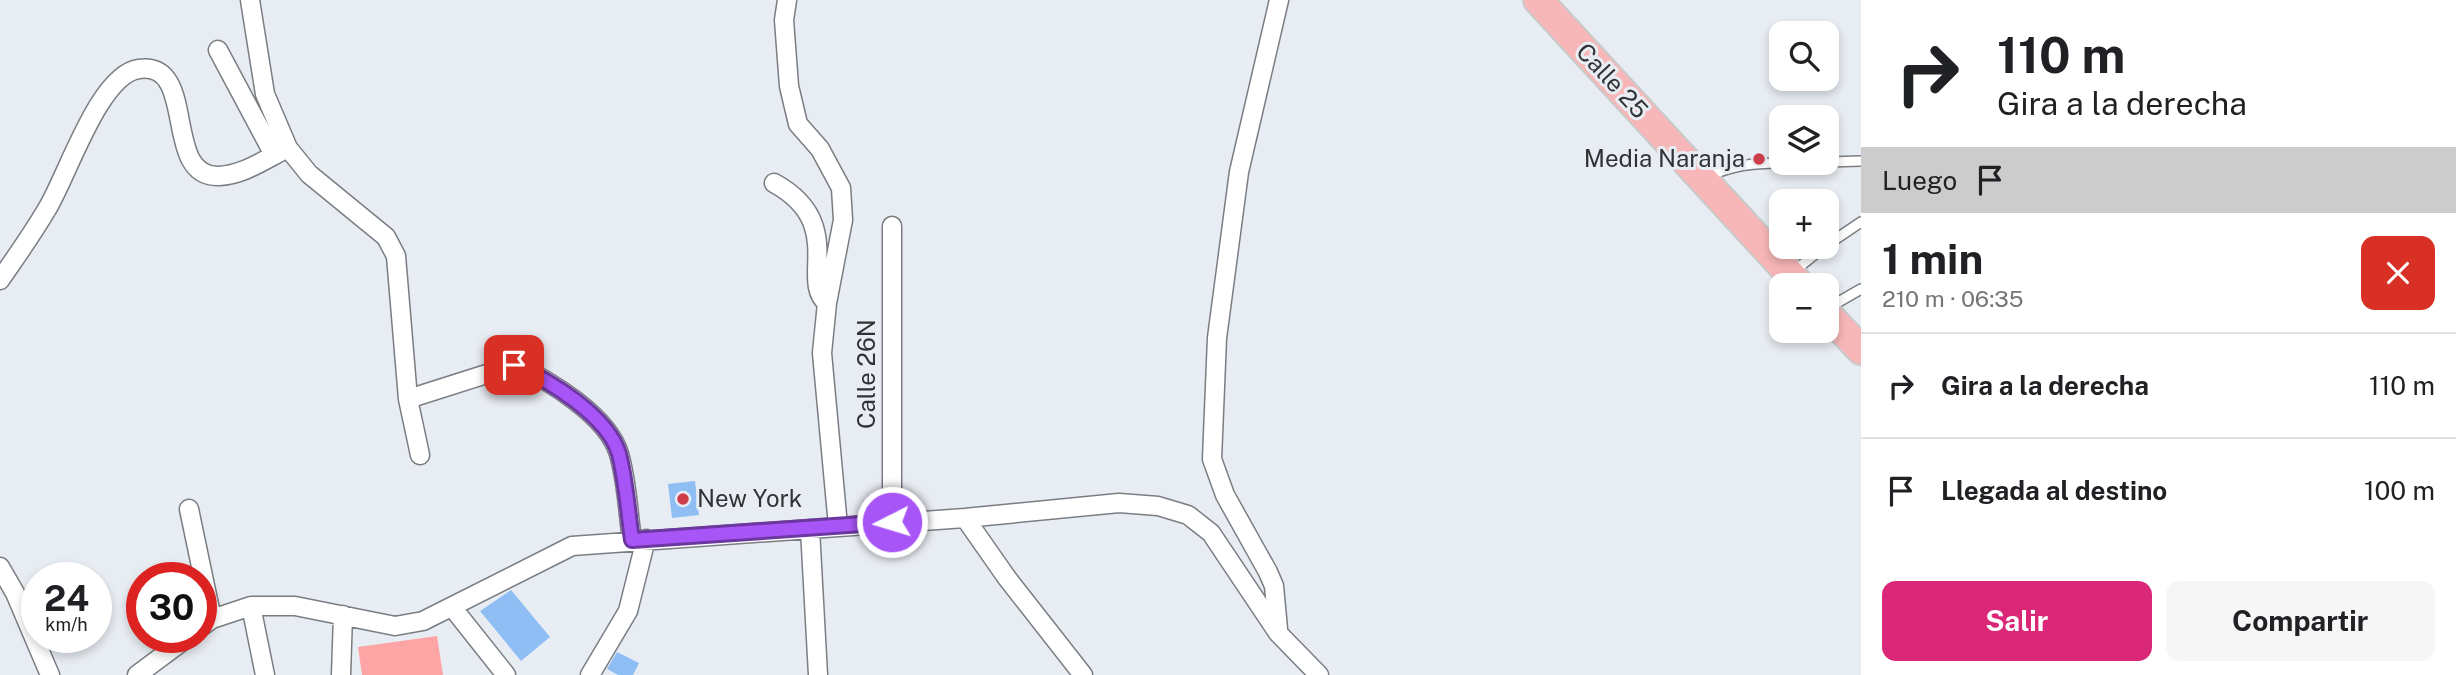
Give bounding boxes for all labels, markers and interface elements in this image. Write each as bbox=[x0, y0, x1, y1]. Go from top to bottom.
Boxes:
map controls bbox=[1769, 21, 1839, 343]
button: search bbox=[1769, 21, 1839, 91]
text: 110 m bbox=[1997, 26, 2125, 84]
icon: right bbox=[1882, 28, 1973, 119]
street label: Calle 25 bbox=[1571, 37, 1654, 124]
text: Gira a la derecha bbox=[1997, 85, 2247, 122]
button: layers bbox=[1769, 105, 1839, 175]
place label: Media Naranja bbox=[1584, 144, 1745, 172]
marker: Media Naranja bbox=[1751, 151, 1767, 167]
icon: arrive bbox=[1971, 161, 2009, 199]
text: Luego bbox=[1882, 165, 1957, 196]
button: + bbox=[1769, 189, 1839, 259]
text: 1 min bbox=[1882, 234, 1983, 283]
button: close bbox=[2361, 236, 2435, 310]
button: − bbox=[1769, 273, 1839, 343]
text: 210 m · 06:35 bbox=[1882, 285, 2024, 312]
street label: Calle 26N bbox=[852, 319, 880, 429]
pin bbox=[484, 335, 544, 395]
icon: arrive bbox=[495, 346, 533, 384]
icon: right bbox=[1882, 367, 1920, 405]
text: Gira a la derecha bbox=[1941, 370, 2149, 401]
text: 110 m bbox=[2369, 370, 2435, 401]
icon: arrive bbox=[1882, 472, 1920, 510]
text: Llegada al destino bbox=[1941, 475, 2167, 506]
text: 100 m bbox=[2364, 475, 2435, 506]
place label: New York bbox=[697, 484, 802, 512]
position arrow bbox=[855, 485, 929, 559]
marker: New York bbox=[675, 491, 691, 507]
speed limit sign: 30 bbox=[126, 562, 217, 653]
text: 24 bbox=[44, 578, 89, 619]
button: Salir bbox=[1882, 581, 2152, 661]
button: Compartir bbox=[2166, 581, 2435, 661]
text: km/h bbox=[45, 614, 88, 635]

